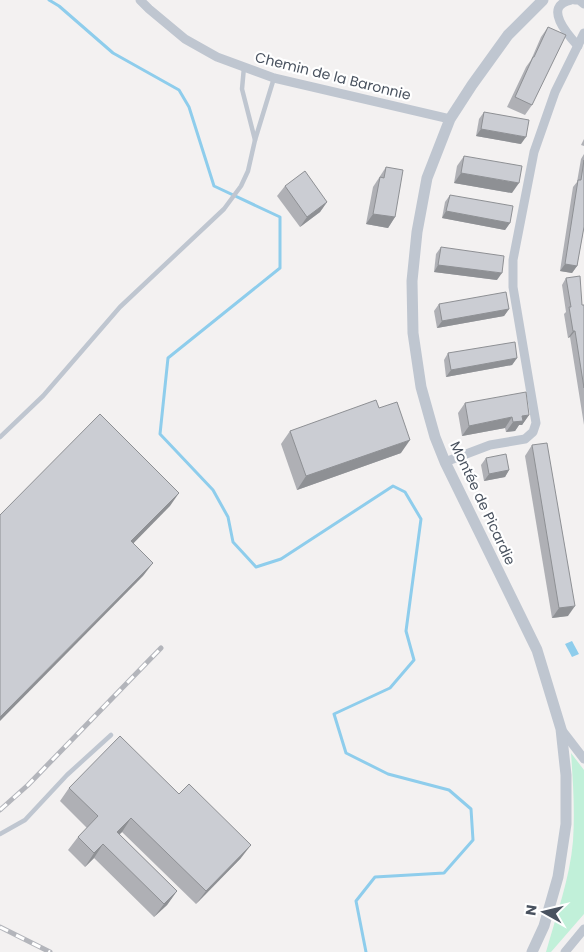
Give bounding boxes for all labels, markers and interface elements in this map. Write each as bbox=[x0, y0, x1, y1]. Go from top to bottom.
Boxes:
street label: Chemin de la Baronnie bbox=[253, 47, 413, 105]
street label: Montée de Picardie bbox=[446, 438, 521, 568]
north arrow bbox=[519, 887, 569, 937]
text: N bbox=[520, 904, 542, 917]

